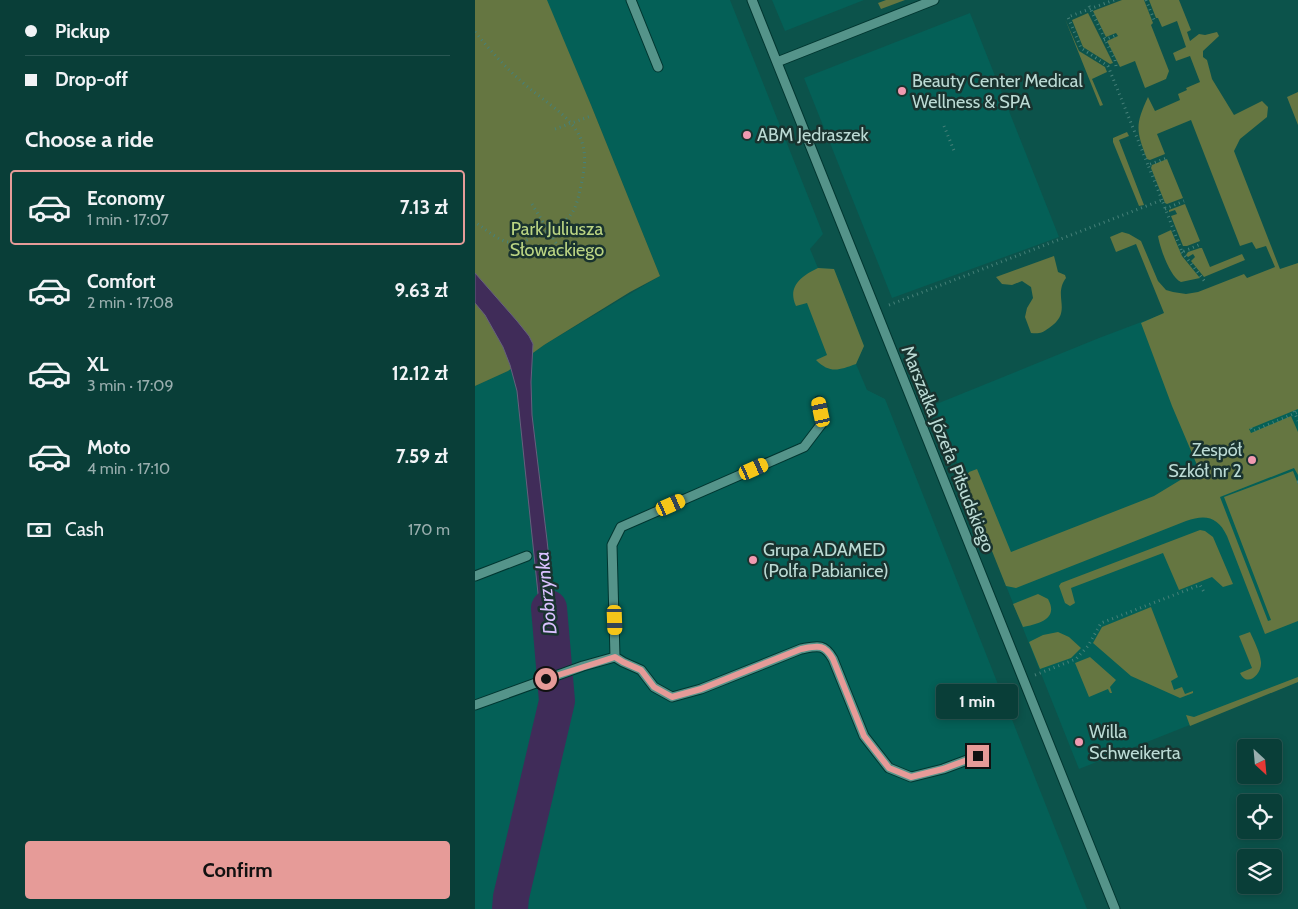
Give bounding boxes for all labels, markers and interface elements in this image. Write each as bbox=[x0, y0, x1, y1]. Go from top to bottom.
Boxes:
text: Pickup bbox=[55, 20, 110, 43]
text: Drop-off bbox=[55, 68, 128, 91]
place label: Beauty Center Medical Wellness & SPA bbox=[912, 70, 1083, 113]
marker: Beauty Center Medical Wellness & SPA bbox=[896, 85, 908, 97]
place label: ABM Jędraszek bbox=[757, 124, 869, 146]
text: Choose a ride bbox=[25, 126, 154, 153]
marker: ABM Jędraszek bbox=[741, 129, 753, 141]
icon: car bbox=[27, 185, 72, 230]
text: Economy bbox=[87, 187, 165, 210]
text: 7.13 zł bbox=[400, 196, 448, 219]
text: 1 min · 17:07 bbox=[87, 210, 169, 229]
park label: Park Juliusza Słowackiego bbox=[510, 218, 604, 261]
icon: car bbox=[27, 268, 72, 313]
text: Comfort bbox=[87, 270, 156, 293]
text: 9.63 zł bbox=[394, 279, 448, 302]
text: 2 min · 17:08 bbox=[87, 293, 174, 312]
street label: Marszałka Józefa Piłsudskiego bbox=[896, 342, 1000, 556]
icon: car bbox=[27, 351, 72, 396]
text: XL bbox=[87, 353, 108, 376]
text: 12.12 zł bbox=[392, 362, 448, 385]
text: 3 min · 17:09 bbox=[87, 376, 173, 395]
car bbox=[810, 396, 831, 428]
icon: car bbox=[27, 434, 72, 479]
text: Moto bbox=[87, 436, 131, 459]
place label: Zespół Szkół nr 2 bbox=[1168, 439, 1243, 482]
text: 7.59 zł bbox=[396, 445, 448, 468]
marker: Zespół Szkół nr 2 bbox=[1246, 454, 1258, 466]
car bbox=[737, 456, 770, 482]
text: 4 min · 17:10 bbox=[87, 459, 170, 478]
car bbox=[654, 492, 687, 518]
icon: cash bbox=[25, 516, 53, 544]
text: Cash bbox=[65, 518, 104, 541]
text: 170 m bbox=[408, 520, 450, 539]
place label: Grupa ADAMED (Polfa Pabianice) bbox=[763, 539, 889, 582]
water label: Dobrzynka bbox=[530, 550, 562, 636]
marker: Grupa ADAMED (Polfa Pabianice) bbox=[747, 554, 759, 566]
car bbox=[606, 605, 623, 635]
route start bbox=[535, 668, 557, 690]
callout: 1 min bbox=[937, 684, 1019, 718]
text: 1 min bbox=[959, 692, 995, 711]
place label: Willa Schweikerta bbox=[1089, 721, 1181, 764]
marker: Willa Schweikerta bbox=[1073, 736, 1085, 748]
north arrow bbox=[1237, 739, 1283, 784]
map controls bbox=[1237, 739, 1282, 894]
route end bbox=[967, 745, 989, 767]
button: locate bbox=[1237, 794, 1282, 839]
button: Confirm bbox=[25, 841, 450, 899]
button: layers bbox=[1237, 849, 1282, 894]

